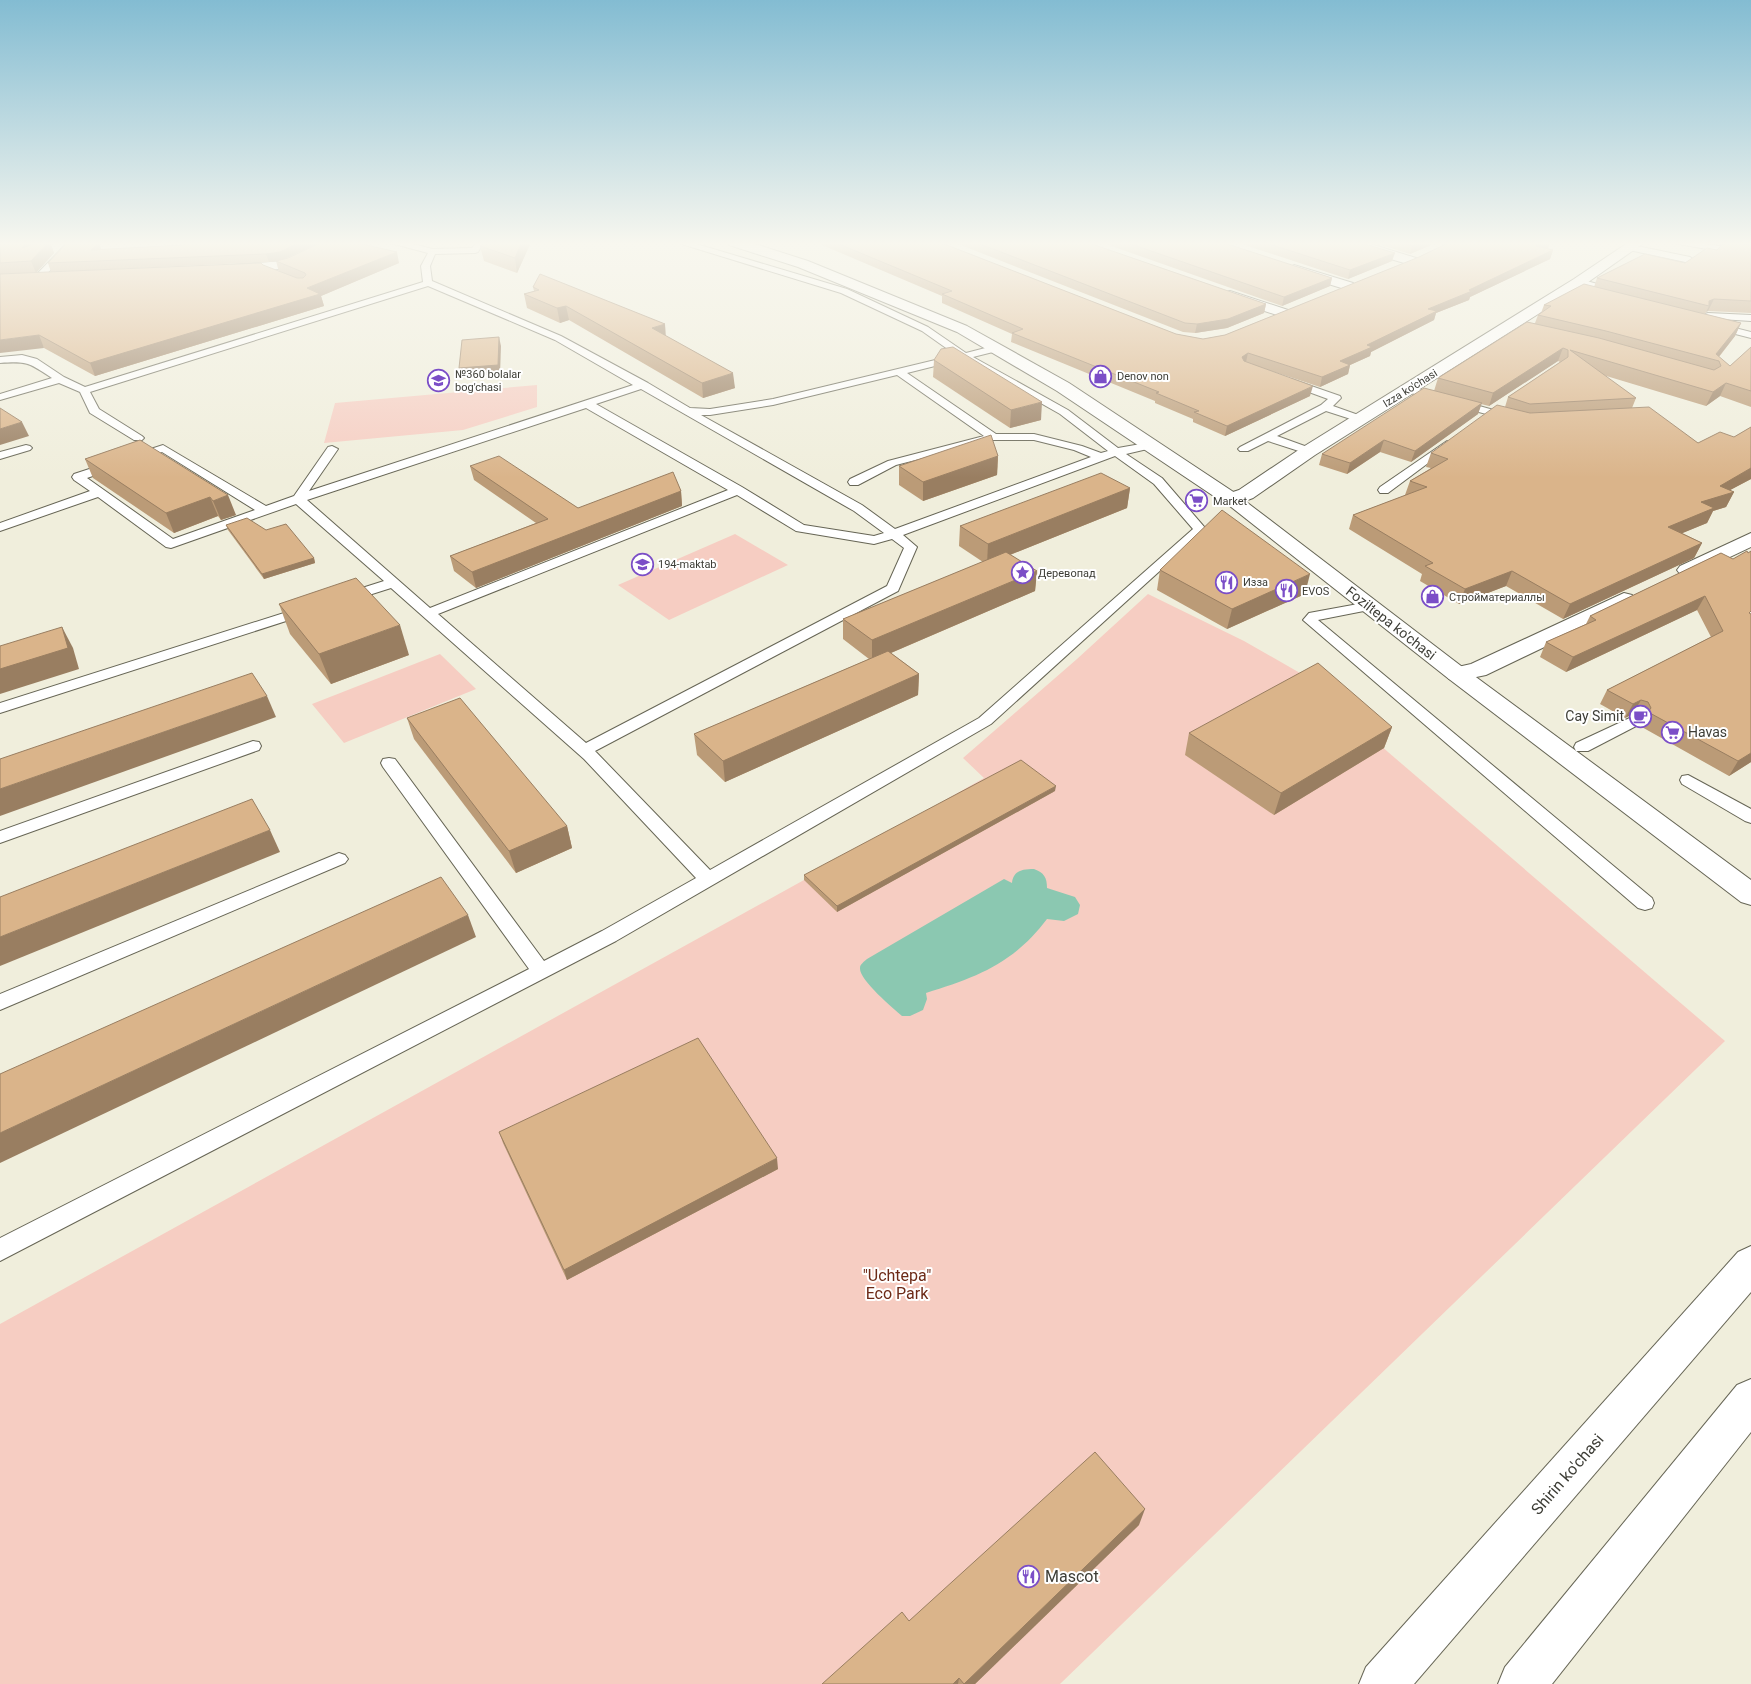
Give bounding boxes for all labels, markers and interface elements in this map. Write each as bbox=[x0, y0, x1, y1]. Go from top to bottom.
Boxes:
shop icon: Denov non bbox=[1089, 364, 1113, 388]
street label: Izza ko'chasi bbox=[1381, 367, 1440, 410]
school or university icon: №360 bolalar bog'chasi bbox=[427, 368, 451, 392]
place label: №360 bolalar bog'chasi bbox=[455, 368, 521, 394]
place label: Denov non bbox=[1117, 370, 1169, 383]
supermarket icon: Market bbox=[1185, 489, 1209, 513]
place label: Market bbox=[1213, 495, 1248, 508]
school or university icon: 194-maktab bbox=[630, 552, 654, 576]
place label: 194-maktab bbox=[658, 558, 717, 571]
place icon: Деревопад bbox=[1010, 561, 1034, 585]
place label: Деревопад bbox=[1038, 567, 1096, 580]
restaurant icon: Изза bbox=[1215, 570, 1239, 594]
place label: Изза bbox=[1243, 576, 1268, 589]
restaurant icon: EVOS bbox=[1274, 579, 1298, 603]
street label: Foziltepa ko'chasi bbox=[1343, 583, 1439, 663]
place label: EVOS bbox=[1302, 585, 1330, 598]
shop icon: Стройматериаллы bbox=[1421, 585, 1445, 609]
place label: Стройматериаллы bbox=[1449, 591, 1545, 604]
cafe icon: Cay Simit bbox=[1628, 704, 1652, 728]
place label: Cay Simit bbox=[1565, 708, 1624, 724]
supermarket icon: Havas bbox=[1660, 720, 1684, 744]
place label: Havas bbox=[1688, 724, 1727, 740]
park label: "Uchtepa" Eco Park bbox=[863, 1266, 931, 1303]
street label: Shirin ko'chasi bbox=[1527, 1430, 1608, 1519]
restaurant icon: Mascot bbox=[1017, 1564, 1041, 1588]
place label: Mascot bbox=[1045, 1567, 1099, 1586]

